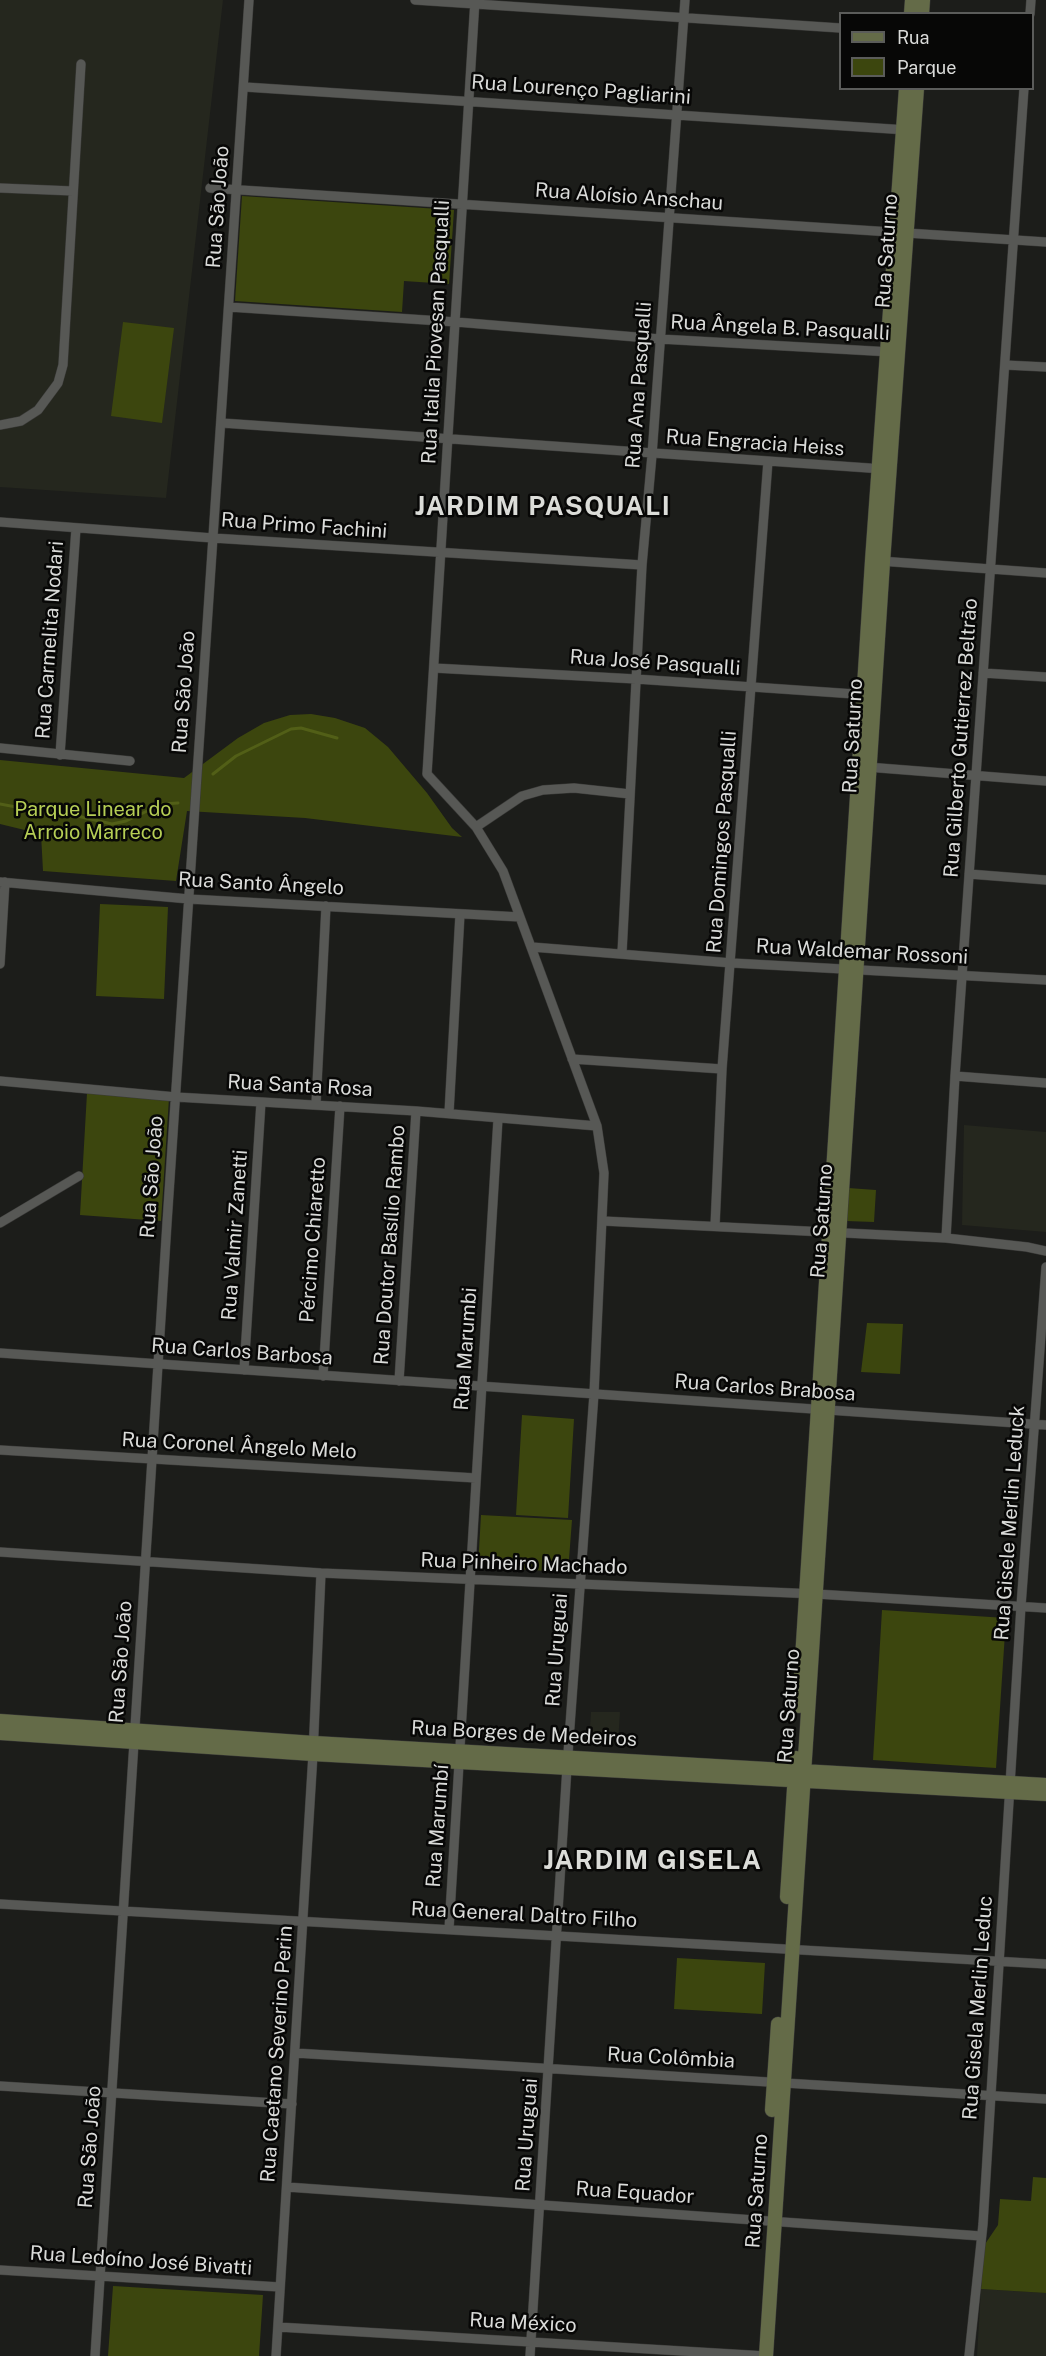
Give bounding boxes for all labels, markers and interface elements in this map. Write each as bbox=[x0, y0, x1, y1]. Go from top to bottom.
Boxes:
legend bbox=[839, 12, 1034, 90]
text: Rua bbox=[897, 27, 929, 48]
text: Parque bbox=[897, 57, 957, 78]
street label: Rua Lourenço Pagliarini bbox=[470, 70, 692, 110]
street label: Rua São João bbox=[202, 145, 234, 269]
street label: Rua Aloísio Anschau bbox=[534, 178, 724, 216]
street label: Rua Saturno bbox=[871, 193, 903, 309]
street label: Rua Italia Piovesan Pasqualli bbox=[417, 199, 455, 465]
street label: Rua Ana Pasqualli bbox=[621, 301, 657, 469]
street label: Rua Ângela B. Pasqualli bbox=[670, 310, 890, 346]
street label: Rua Engracia Heiss bbox=[665, 425, 845, 461]
district label: JARDIM PASQUALI bbox=[415, 491, 671, 523]
street label: Rua Primo Fachini bbox=[220, 508, 388, 544]
street label: Rua Carmelita Nodari bbox=[31, 540, 69, 740]
street label: Rua Gilberto Gutierrez Beltrão bbox=[939, 597, 983, 879]
street label: Rua São João bbox=[168, 630, 200, 754]
street label: Rua José Pasqualli bbox=[569, 645, 741, 681]
street label: Rua Saturno bbox=[838, 678, 868, 794]
street label: Rua Domingos Pasqualli bbox=[702, 730, 742, 954]
park label: Parque Linear do Arroio Marreco bbox=[14, 798, 172, 845]
street label: Rua Santo Ângelo bbox=[177, 868, 345, 900]
street label: Rua Waldemar Rossoni bbox=[755, 934, 969, 970]
street label: Rua Santa Rosa bbox=[227, 1070, 373, 1102]
street label: Rua São João bbox=[136, 1115, 168, 1239]
street label: Rua Doutor Basílio Rambo bbox=[370, 1124, 410, 1366]
street label: Rua Valmir Zanetti bbox=[217, 1149, 253, 1321]
street label: Pércimo Chiaretto bbox=[295, 1156, 331, 1324]
street label: Rua Saturno bbox=[806, 1163, 838, 1279]
street label: Rua Marumbi bbox=[450, 1287, 482, 1411]
street label: Rua Carlos Barbosa bbox=[150, 1334, 334, 1370]
street label: Rua Carlos Brabosa bbox=[674, 1370, 856, 1406]
street label: Rua Gisele Merlin Leduck bbox=[990, 1405, 1030, 1641]
street label: Rua Coronel Ângelo Melo bbox=[121, 1428, 357, 1464]
street label: Rua Pinheiro Machado bbox=[420, 1548, 628, 1580]
street label: Rua Uruguai bbox=[541, 1592, 573, 1708]
street label: Rua São João bbox=[105, 1600, 137, 1724]
street label: Rua Saturno bbox=[773, 1648, 805, 1764]
street label: Rua Borges de Medeiros bbox=[411, 1716, 637, 1752]
street label: Rua Marumbí bbox=[422, 1764, 454, 1888]
district label: JARDIM GISELA bbox=[544, 1845, 762, 1877]
street label: Rua Gisela Merlin Leduc bbox=[958, 1895, 998, 2121]
street label: Rua General Daltro Filho bbox=[410, 1897, 638, 1933]
street label: Rua Caetano Severino Perin bbox=[256, 1925, 298, 2183]
street label: Rua Colômbia bbox=[606, 2043, 736, 2073]
street label: Rua Uruguai bbox=[511, 2077, 543, 2193]
street label: Rua São João bbox=[74, 2085, 106, 2209]
street label: Rua Saturno bbox=[741, 2133, 773, 2249]
street label: Rua Equador bbox=[575, 2177, 695, 2209]
street label: Rua Ledoíno José Bivatti bbox=[29, 2241, 253, 2281]
street label: Rua México bbox=[469, 2308, 577, 2338]

